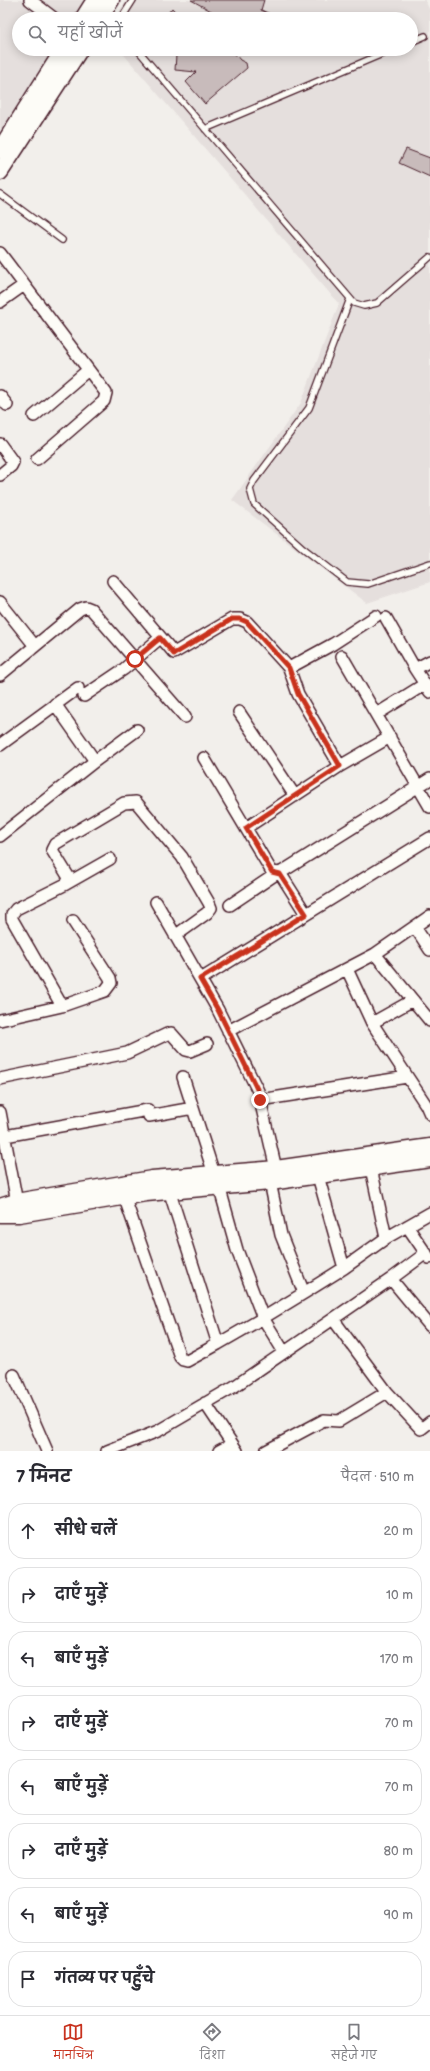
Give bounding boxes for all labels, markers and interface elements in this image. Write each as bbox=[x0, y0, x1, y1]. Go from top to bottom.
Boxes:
search box bbox=[12, 12, 418, 56]
icon: search bbox=[26, 23, 48, 45]
text: यहाँ खोजें bbox=[58, 24, 123, 43]
route start bbox=[126, 650, 144, 668]
route end bbox=[251, 1091, 269, 1109]
text: 7 मिनट bbox=[16, 1467, 71, 1487]
text: पैदल · 510 m bbox=[341, 1469, 414, 1485]
icon: ahead bbox=[17, 1520, 39, 1542]
text: सीधे चलें bbox=[55, 1521, 117, 1540]
text: 20 m bbox=[383, 1523, 413, 1539]
icon: right bbox=[17, 1584, 39, 1606]
text: दाएँ मुड़ें bbox=[55, 1585, 107, 1604]
text: 10 m bbox=[386, 1587, 413, 1603]
icon: left bbox=[17, 1648, 39, 1670]
text: बाएँ मुड़ें bbox=[55, 1649, 108, 1668]
text: 170 m bbox=[380, 1651, 413, 1667]
icon: right bbox=[17, 1712, 39, 1734]
text: दाएँ मुड़ें bbox=[55, 1713, 107, 1732]
text: 70 m bbox=[385, 1715, 413, 1731]
icon: left bbox=[17, 1776, 39, 1798]
text: बाएँ मुड़ें bbox=[55, 1777, 108, 1796]
text: 70 m bbox=[385, 1779, 413, 1795]
icon: right bbox=[17, 1840, 39, 1862]
text: दाएँ मुड़ें bbox=[55, 1841, 107, 1860]
text: 80 m bbox=[384, 1843, 413, 1859]
icon: left bbox=[17, 1904, 39, 1926]
text: बाएँ मुड़ें bbox=[55, 1905, 108, 1924]
text: 90 m bbox=[384, 1907, 413, 1923]
icon: arrive bbox=[17, 1968, 39, 1990]
text: गंतव्य पर पहुँचे bbox=[55, 1969, 154, 1988]
tab: मानचित्र bbox=[53, 2021, 94, 2067]
tab: दिशा bbox=[200, 2021, 225, 2067]
tab: सहेजे गए bbox=[331, 2021, 377, 2067]

